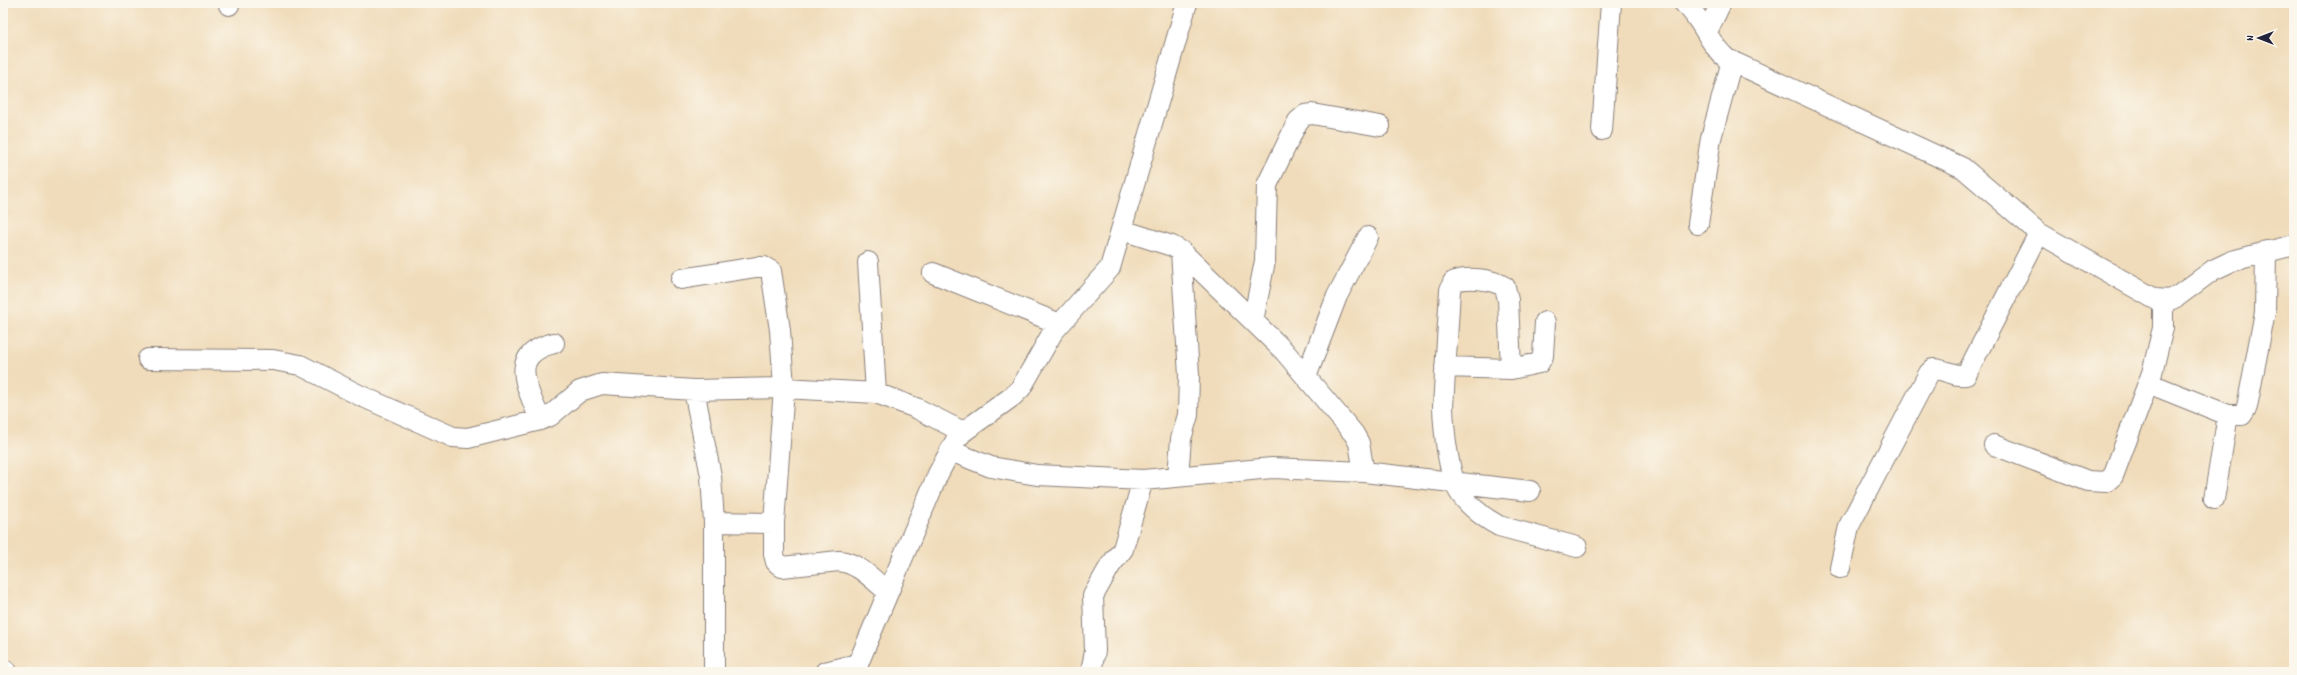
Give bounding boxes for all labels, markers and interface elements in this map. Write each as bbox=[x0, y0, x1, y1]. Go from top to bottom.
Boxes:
north arrow bbox=[2239, 18, 2279, 58]
text: N bbox=[2243, 35, 2259, 41]

